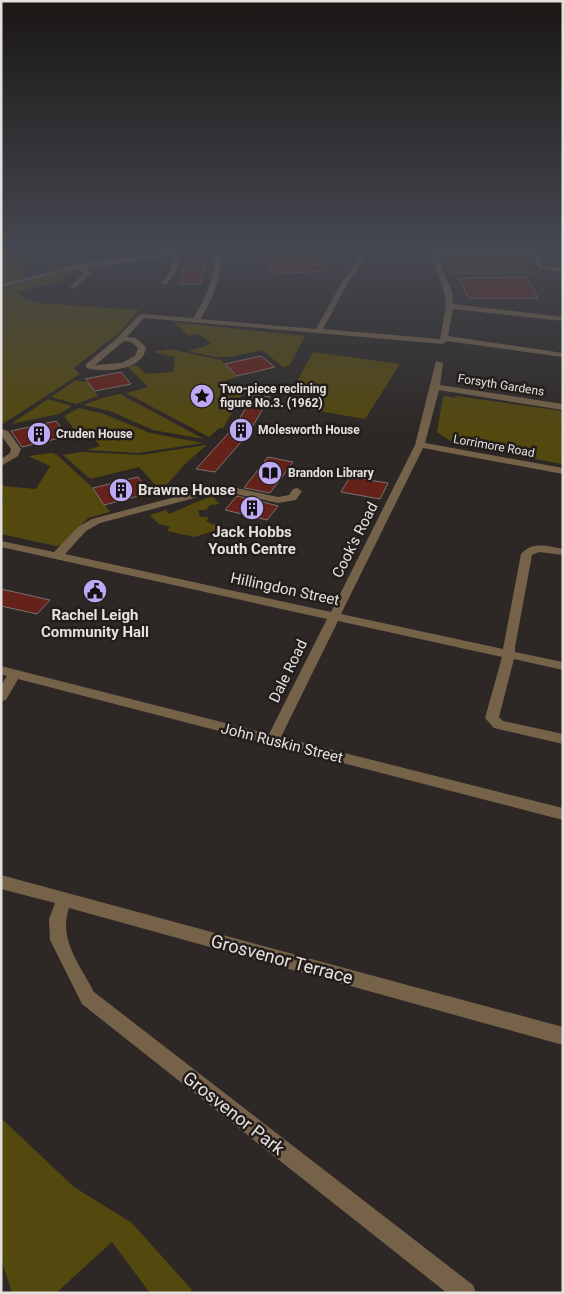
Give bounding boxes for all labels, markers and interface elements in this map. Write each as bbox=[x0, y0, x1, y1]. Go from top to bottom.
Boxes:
street label: Forsyth Gardens bbox=[457, 371, 545, 399]
place label: Two-piece reclining figure No.3. (1962) bbox=[220, 382, 327, 410]
place icon: Two-piece reclining figure No.3. (1962) bbox=[189, 383, 215, 409]
building icon: Molesworth House bbox=[228, 417, 254, 443]
building icon: Cruden House bbox=[26, 421, 52, 447]
place label: Molesworth House bbox=[258, 423, 360, 437]
place label: Cruden House bbox=[56, 427, 133, 441]
street label: Lorrimore Road bbox=[452, 432, 536, 460]
library icon: Brandon Library bbox=[257, 460, 283, 486]
place label: Brandon Library bbox=[288, 466, 375, 480]
building icon: Brawne House bbox=[108, 477, 134, 503]
place label: Brawne House bbox=[138, 481, 235, 499]
building icon: Jack Hobbs Youth Centre bbox=[239, 495, 265, 521]
street label: Cook's Road bbox=[328, 499, 382, 581]
place label: Jack Hobbs Youth Centre bbox=[208, 523, 296, 558]
street label: Hillingdon Street bbox=[229, 569, 341, 609]
public building icon: Rachel Leigh Community Hall bbox=[82, 578, 108, 604]
place label: Rachel Leigh Community Hall bbox=[41, 606, 149, 641]
street label: Dale Road bbox=[265, 637, 311, 705]
street label: John Ruskin Street bbox=[219, 719, 345, 767]
street label: Grosvenor Terrace bbox=[209, 930, 355, 988]
street label: Grosvenor Park bbox=[179, 1067, 290, 1160]

